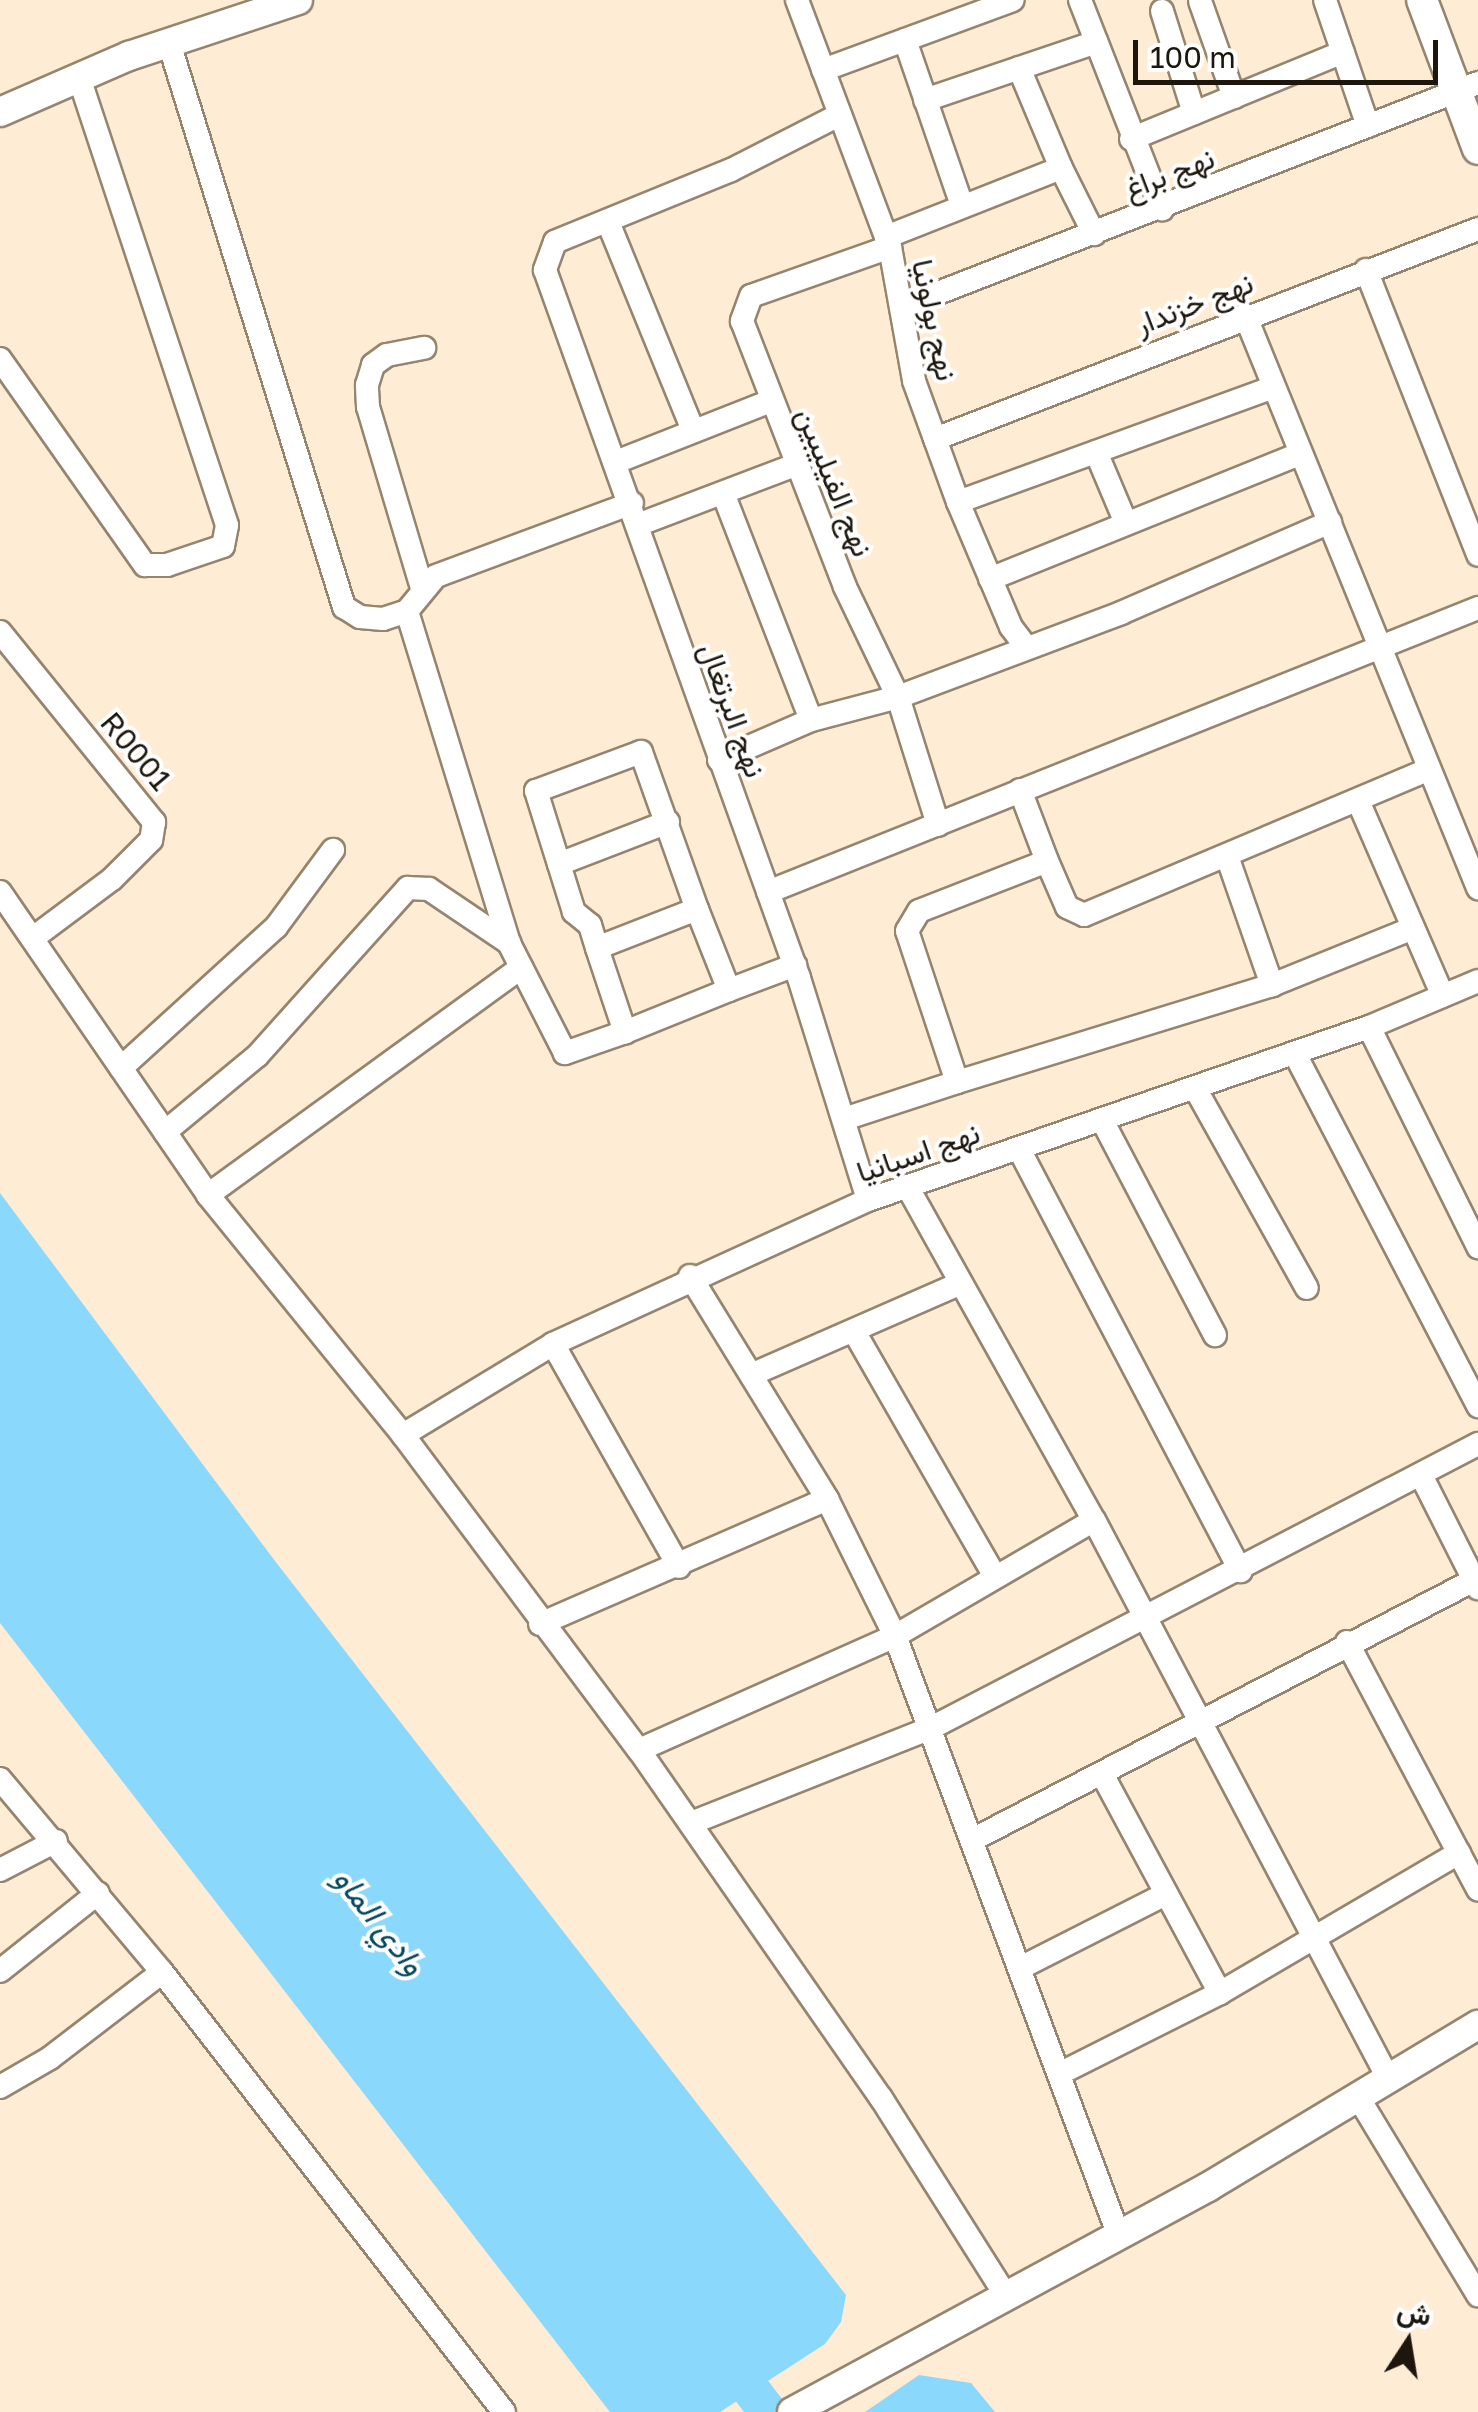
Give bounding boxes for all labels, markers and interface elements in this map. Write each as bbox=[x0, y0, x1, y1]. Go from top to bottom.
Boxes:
scale bar bbox=[1138, 20, 1443, 82]
text: 100 m bbox=[1150, 39, 1236, 75]
street label: نهج براغ bbox=[1119, 139, 1219, 207]
street label: نهج بولونيا bbox=[905, 256, 965, 384]
street label: نهج خزندار bbox=[1130, 264, 1258, 342]
street label: نهج الفيليبين bbox=[789, 402, 881, 562]
street label: نهج البرتغال bbox=[692, 638, 774, 782]
street label: R0001 bbox=[93, 705, 179, 797]
street label: نهج اسبانيا bbox=[852, 1114, 984, 1190]
water label: وادي الماو bbox=[326, 1860, 434, 1982]
north arrow bbox=[1358, 2292, 1458, 2392]
text: ش bbox=[1394, 2293, 1434, 2332]

